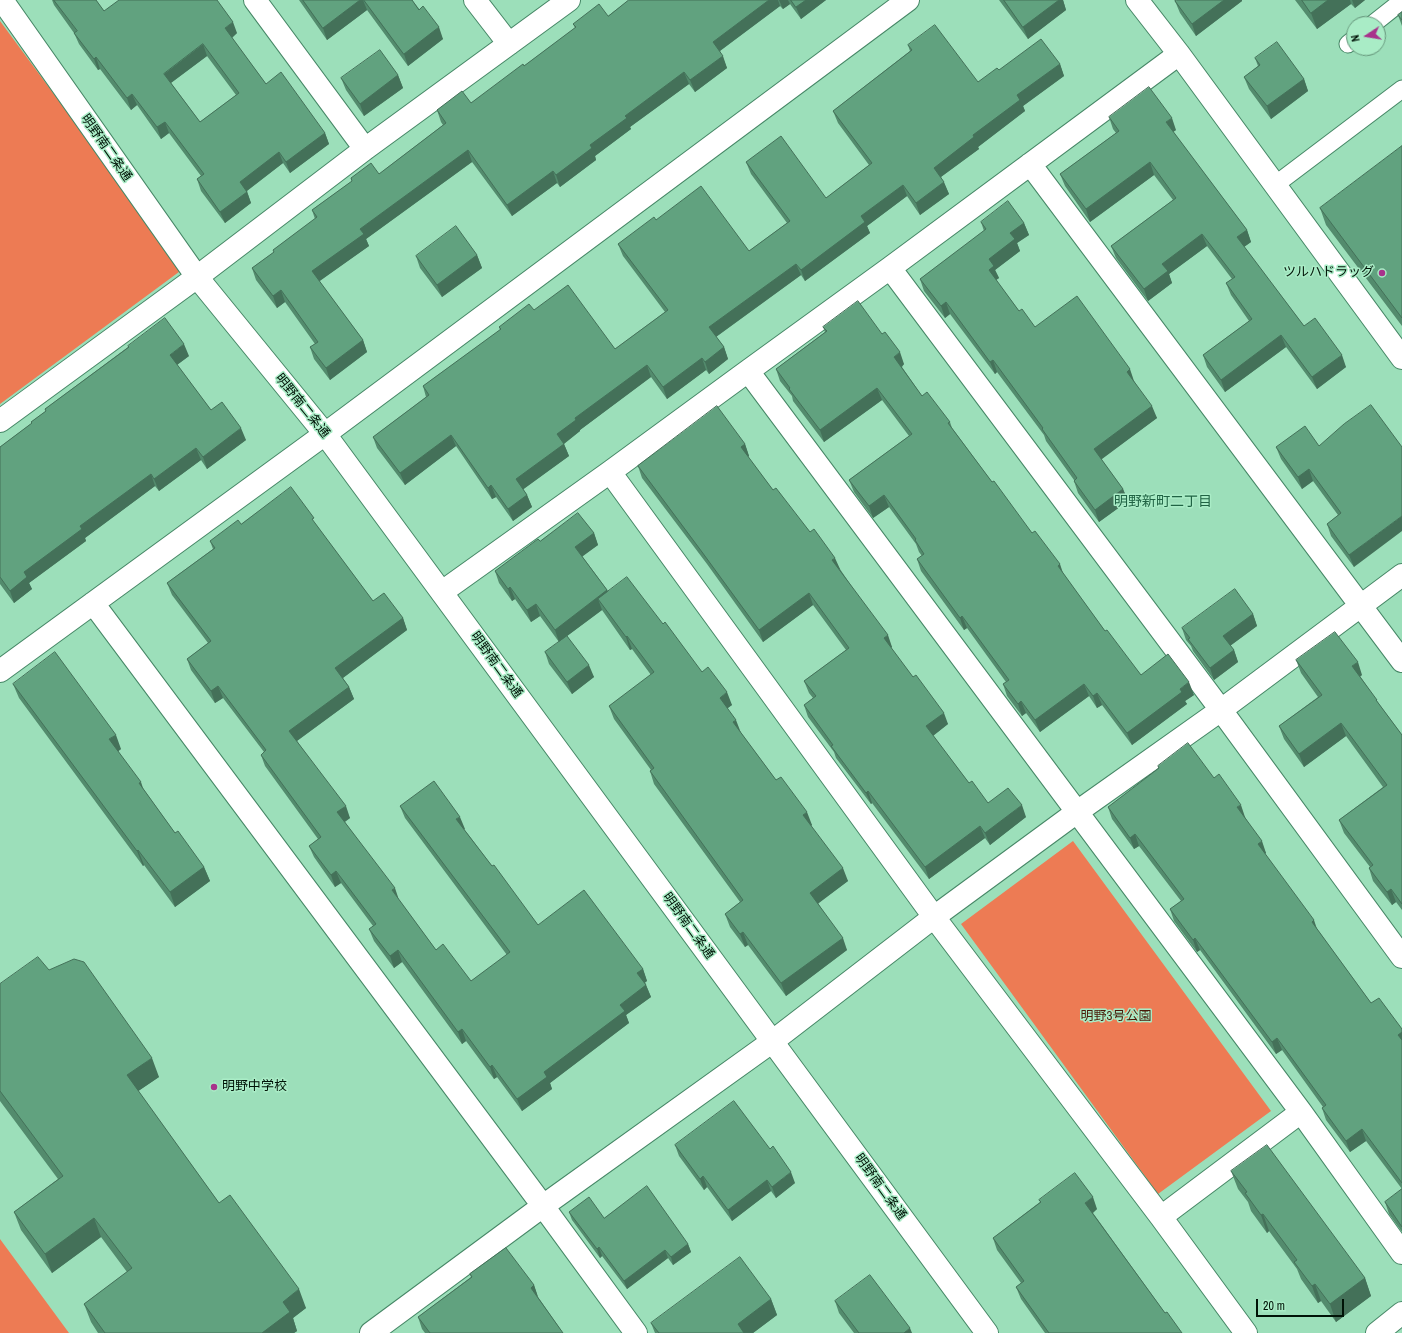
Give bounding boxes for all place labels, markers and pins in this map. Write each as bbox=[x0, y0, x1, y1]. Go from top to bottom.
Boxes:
place label: ツルハドラッグ bbox=[1283, 265, 1374, 281]
marker: ツルハドラッグ bbox=[1377, 268, 1387, 278]
place label: 明野中学校 bbox=[222, 1079, 287, 1095]
marker: 明野中学校 bbox=[209, 1082, 219, 1092]

